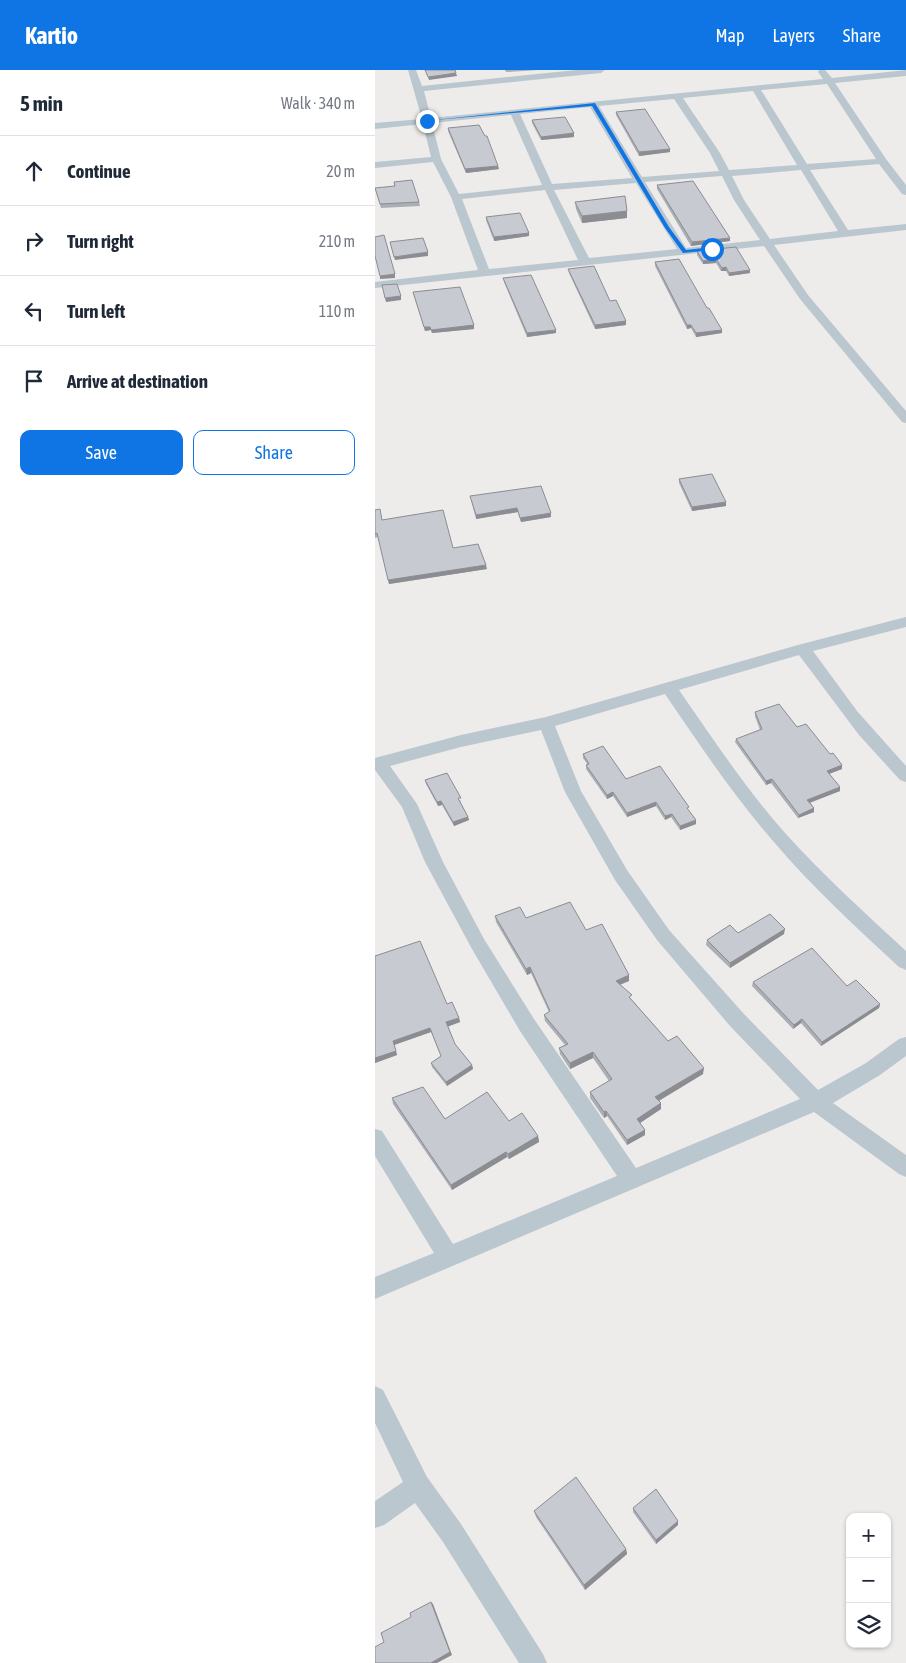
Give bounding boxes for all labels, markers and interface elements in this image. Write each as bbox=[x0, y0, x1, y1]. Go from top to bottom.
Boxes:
text: Kartio bbox=[25, 22, 78, 49]
text: Map bbox=[715, 25, 744, 46]
text: Layers bbox=[772, 25, 815, 46]
text: Share bbox=[843, 25, 881, 46]
text: 5 min bbox=[20, 91, 63, 115]
text: Walk · 340 m bbox=[281, 94, 355, 112]
route end bbox=[416, 110, 439, 133]
icon: ahead bbox=[20, 157, 48, 185]
text: Continue bbox=[67, 160, 131, 182]
text: 20 m bbox=[326, 162, 355, 180]
icon: right bbox=[20, 227, 48, 255]
text: Turn right bbox=[67, 230, 134, 252]
text: 210 m bbox=[319, 232, 355, 250]
route start bbox=[701, 238, 724, 261]
icon: left bbox=[20, 297, 48, 325]
text: Turn left bbox=[67, 300, 125, 322]
text: 110 m bbox=[319, 302, 355, 320]
icon: arrive bbox=[20, 367, 48, 395]
text: Arrive at destination bbox=[67, 370, 208, 392]
button: Save bbox=[20, 430, 183, 475]
button: Share bbox=[193, 430, 355, 475]
map controls bbox=[846, 1513, 891, 1648]
button: + bbox=[846, 1513, 891, 1558]
button: − bbox=[846, 1558, 891, 1603]
button: layers bbox=[846, 1603, 891, 1648]

